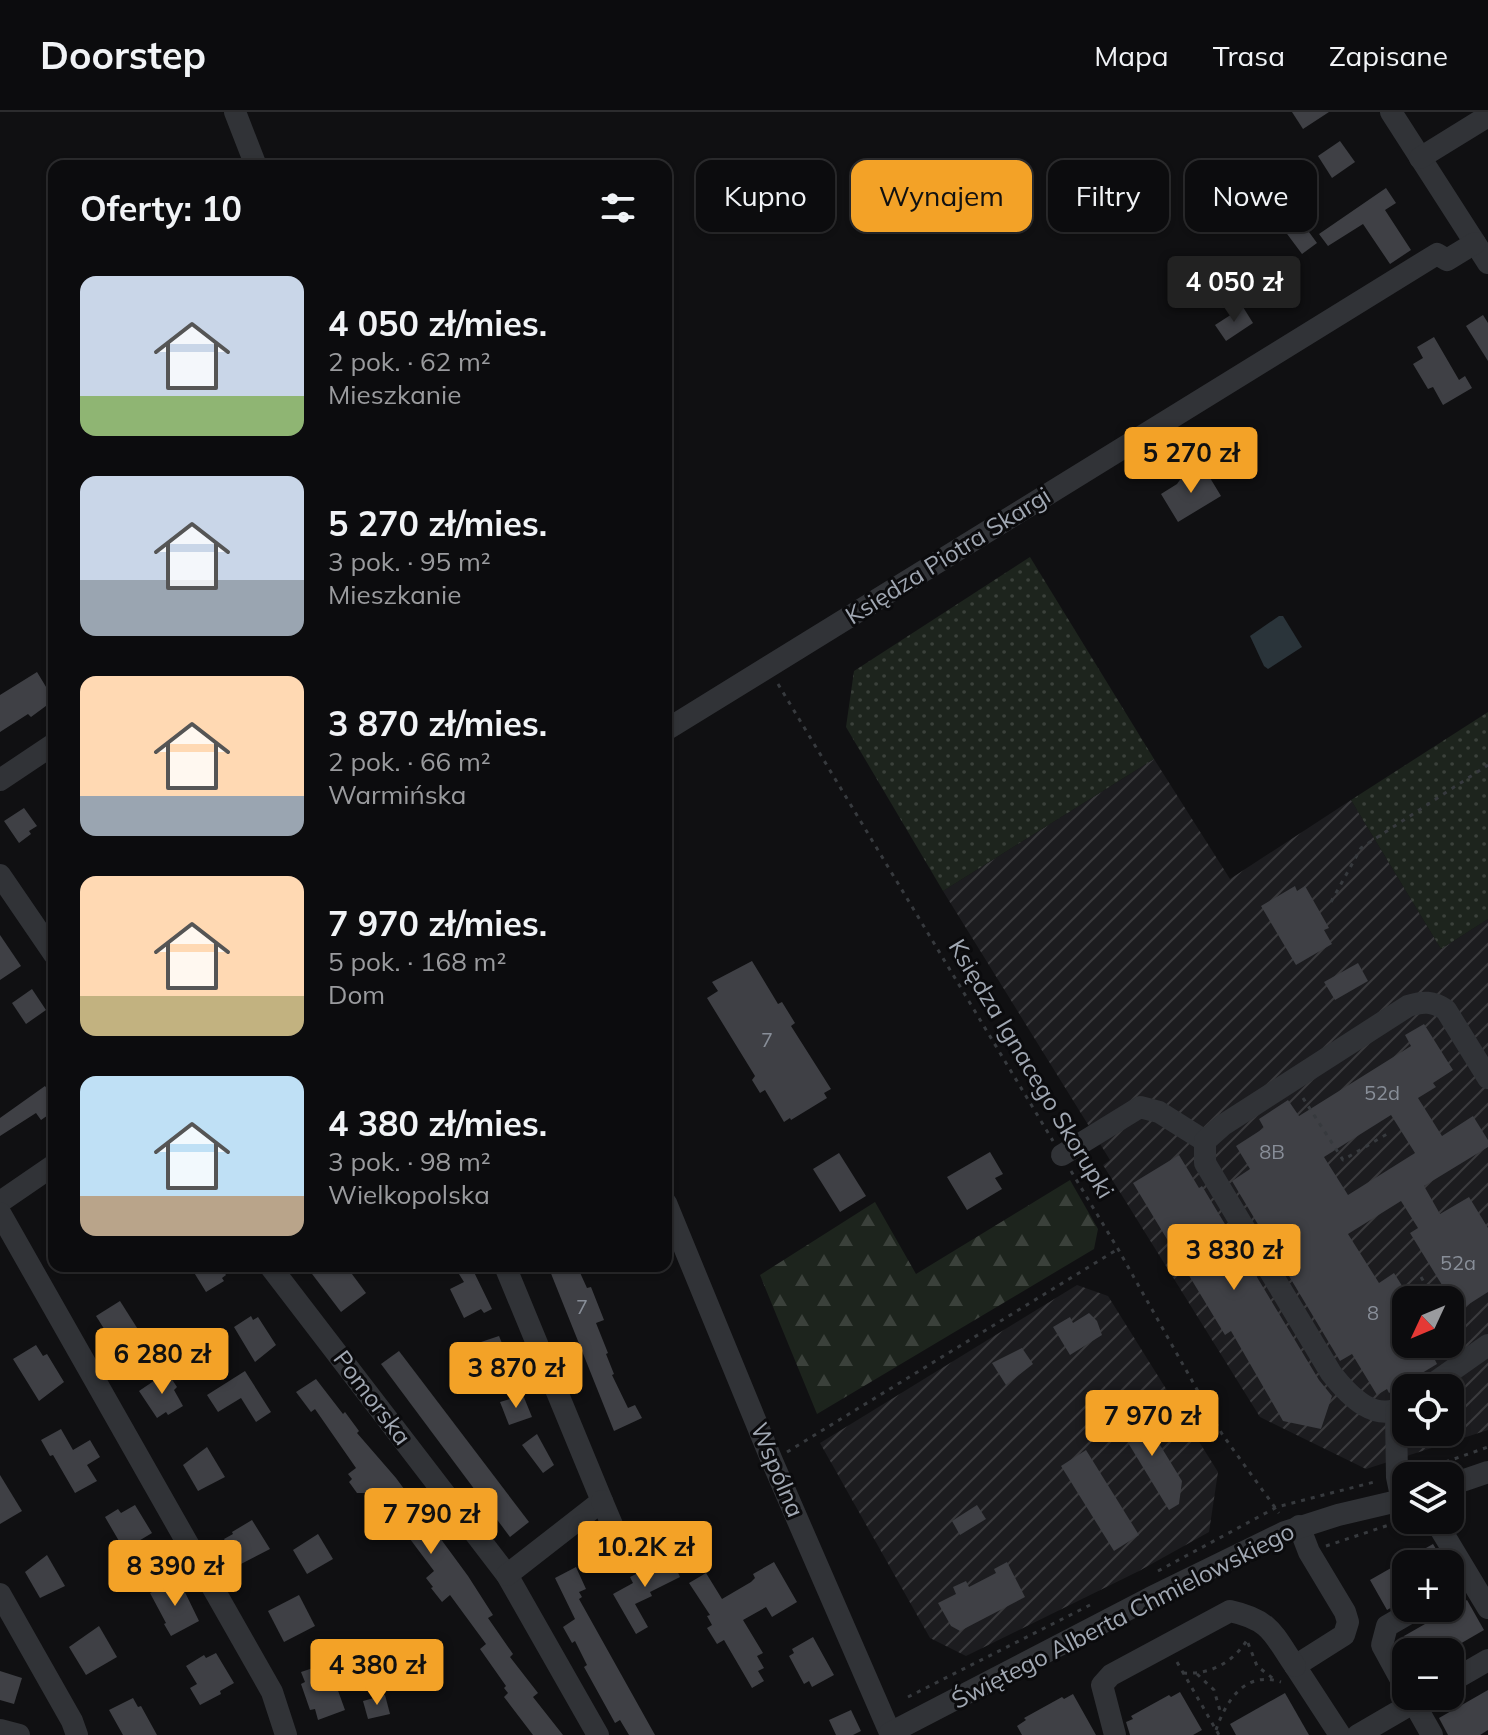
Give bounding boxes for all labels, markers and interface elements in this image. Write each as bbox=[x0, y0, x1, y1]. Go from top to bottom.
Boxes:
text: Doorstep bbox=[40, 31, 206, 79]
text: Mapa bbox=[1094, 38, 1169, 73]
text: Trasa bbox=[1213, 38, 1285, 73]
text: Zapisane bbox=[1329, 38, 1448, 73]
chip: Kupno bbox=[696, 160, 835, 232]
chip: Wynajem bbox=[851, 160, 1032, 232]
chip: Filtry bbox=[1048, 160, 1169, 232]
chip: Nowe bbox=[1185, 160, 1317, 232]
icon: filters bbox=[596, 186, 640, 230]
text: Oferty: 10 bbox=[80, 187, 242, 230]
pin: 4 050 zł bbox=[1151, 256, 1317, 324]
text: 4 050 zł bbox=[1185, 265, 1283, 298]
text: 4 050 zł/mies. bbox=[328, 302, 547, 345]
icon: home bbox=[144, 308, 240, 404]
text: 2 pok. · 62 m² bbox=[328, 345, 491, 378]
text: Mieszkanie bbox=[328, 378, 461, 411]
pin: 5 270 zł bbox=[1108, 427, 1274, 495]
text: 5 270 zł bbox=[1142, 436, 1240, 469]
street label: Księdza Piotra Skargi bbox=[839, 480, 1055, 630]
text: 5 270 zł/mies. bbox=[328, 502, 547, 545]
icon: home bbox=[144, 508, 240, 604]
text: 3 pok. · 95 m² bbox=[328, 545, 491, 578]
text: Mieszkanie bbox=[328, 578, 461, 611]
text: 3 870 zł/mies. bbox=[328, 702, 547, 745]
icon: home bbox=[144, 708, 240, 804]
text: 2 pok. · 66 m² bbox=[328, 745, 491, 778]
text: Warmińska bbox=[328, 778, 466, 811]
text: 7 970 zł/mies. bbox=[328, 902, 547, 945]
icon: home bbox=[144, 908, 240, 1004]
street label: Księdza Ignacego Skorupki bbox=[942, 933, 1121, 1204]
text: 5 pok. · 168 m² bbox=[328, 945, 506, 978]
text: Dom bbox=[328, 978, 385, 1011]
house number: 7 bbox=[761, 1027, 773, 1052]
house number: 52d bbox=[1364, 1080, 1400, 1105]
text: 4 380 zł/mies. bbox=[328, 1102, 547, 1145]
icon: home bbox=[144, 1108, 240, 1204]
house number: 8B bbox=[1259, 1139, 1285, 1164]
text: 3 pok. · 98 m² bbox=[328, 1145, 491, 1178]
text: Wielkopolska bbox=[328, 1178, 490, 1211]
pin: 3 830 zł bbox=[1151, 1224, 1317, 1292]
text: 3 830 zł bbox=[1185, 1233, 1283, 1266]
house number: 52a bbox=[1440, 1250, 1476, 1275]
north arrow bbox=[1392, 1286, 1464, 1358]
map controls bbox=[1392, 1286, 1464, 1710]
house number: 7 bbox=[576, 1294, 588, 1319]
house number: 8 bbox=[1367, 1300, 1379, 1325]
pin: 6 280 zł bbox=[79, 1328, 245, 1396]
text: 6 280 zł bbox=[113, 1337, 211, 1370]
pin: 3 870 zł bbox=[433, 1342, 599, 1410]
street label: Pomorska bbox=[328, 1344, 418, 1451]
text: 3 870 zł bbox=[467, 1351, 565, 1384]
button: locate bbox=[1392, 1374, 1464, 1446]
pin: 7 970 zł bbox=[1069, 1390, 1235, 1458]
text: 7 970 zł bbox=[1103, 1399, 1201, 1432]
street label: Wspólna bbox=[745, 1418, 811, 1521]
button: layers bbox=[1392, 1462, 1464, 1534]
pin: 7 790 zł bbox=[348, 1488, 514, 1556]
text: 7 790 zł bbox=[382, 1497, 480, 1530]
street label: Świętego Alberta Chmielowskiego bbox=[946, 1515, 1299, 1715]
pin: 10.2K zł bbox=[562, 1521, 728, 1589]
text: 10.2K zł bbox=[596, 1530, 694, 1563]
pin: 8 390 zł bbox=[92, 1540, 258, 1608]
text: 8 390 zł bbox=[126, 1549, 224, 1582]
button: + bbox=[1392, 1550, 1464, 1622]
button: − bbox=[1392, 1638, 1464, 1710]
pin: 4 380 zł bbox=[294, 1639, 460, 1707]
text: 4 380 zł bbox=[328, 1648, 426, 1681]

